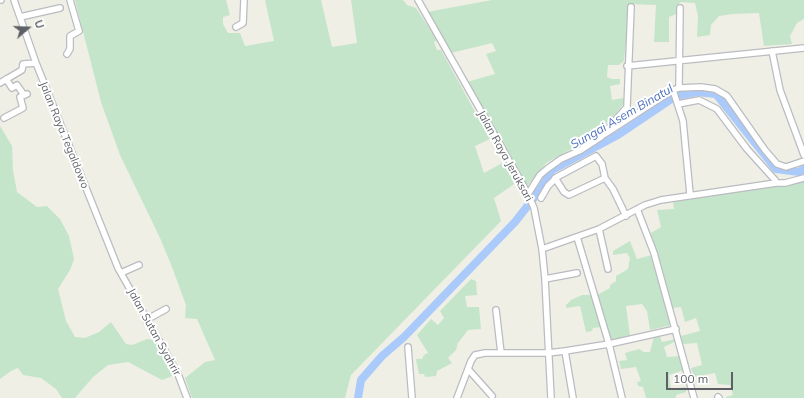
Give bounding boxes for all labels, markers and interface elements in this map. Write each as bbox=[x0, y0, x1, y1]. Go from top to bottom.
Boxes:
north arrow bbox=[8, 8, 48, 48]
text: U bbox=[31, 18, 47, 30]
street label: Jalan Raya Tegaldowo bbox=[36, 80, 92, 190]
water label: Sungai Asem Binatul bbox=[568, 82, 676, 152]
street label: Jalan Raya Jeruksari bbox=[474, 108, 536, 204]
street label: Jalan Sutan Syahrir bbox=[124, 286, 184, 378]
scale bar bbox=[668, 364, 735, 390]
text: 100 m bbox=[673, 371, 708, 386]

